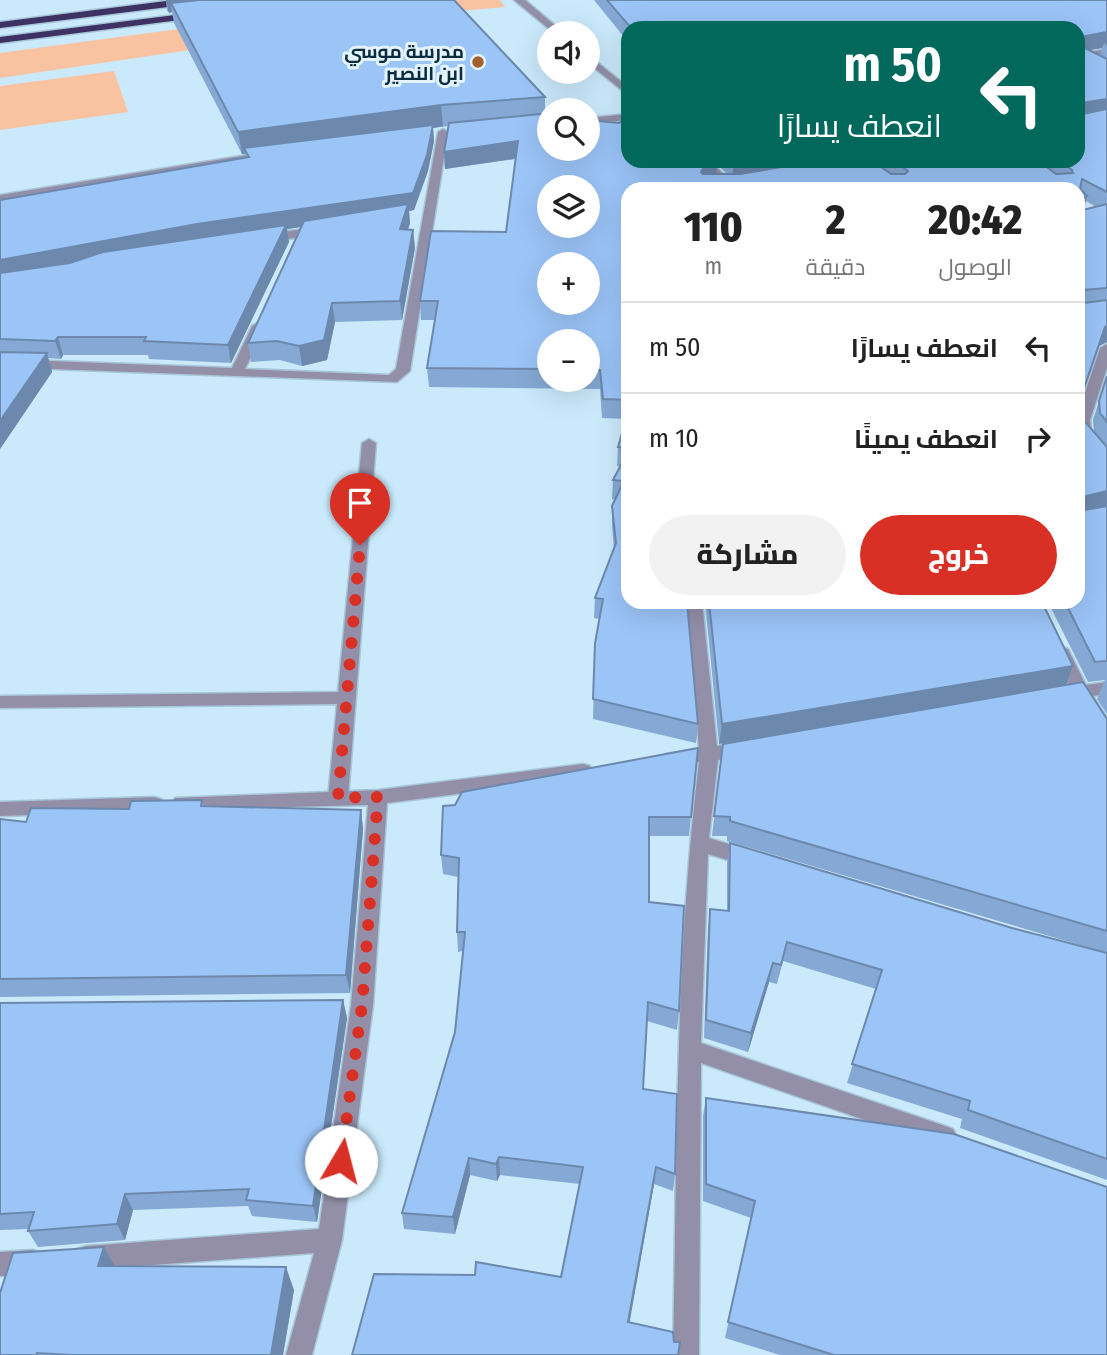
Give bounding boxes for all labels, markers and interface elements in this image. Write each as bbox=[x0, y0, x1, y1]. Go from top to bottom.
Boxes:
map controls bbox=[537, 21, 600, 392]
button: sound bbox=[537, 21, 600, 84]
text: 50 m bbox=[844, 35, 942, 94]
place label: مدرسة موسي ابن النصير bbox=[344, 40, 464, 85]
icon: left bbox=[966, 49, 1057, 140]
marker: مدرسة موسي ابن النصير bbox=[470, 54, 486, 70]
button: search bbox=[537, 98, 600, 161]
text: انعطف يسارًا bbox=[777, 107, 942, 145]
button: layers bbox=[537, 175, 600, 238]
text: 2 bbox=[826, 195, 845, 245]
text: 20:42 bbox=[928, 195, 1022, 245]
text: 110 bbox=[684, 202, 743, 252]
button: + bbox=[537, 252, 600, 315]
text: m bbox=[704, 252, 722, 280]
text: دقيقة bbox=[806, 253, 865, 281]
text: الوصول bbox=[939, 253, 1012, 281]
button: − bbox=[537, 329, 600, 392]
icon: left bbox=[1019, 329, 1057, 367]
text: 50 m bbox=[649, 332, 701, 363]
text: انعطف يسارًا bbox=[851, 333, 998, 364]
icon: right bbox=[1019, 420, 1057, 458]
text: 10 m bbox=[649, 423, 699, 454]
text: انعطف يمينًا bbox=[854, 424, 998, 455]
pin bbox=[330, 473, 390, 545]
icon: arrive bbox=[341, 484, 379, 522]
button: مشاركة bbox=[649, 515, 846, 595]
button: خروج bbox=[860, 515, 1057, 595]
position arrow bbox=[304, 1124, 378, 1198]

